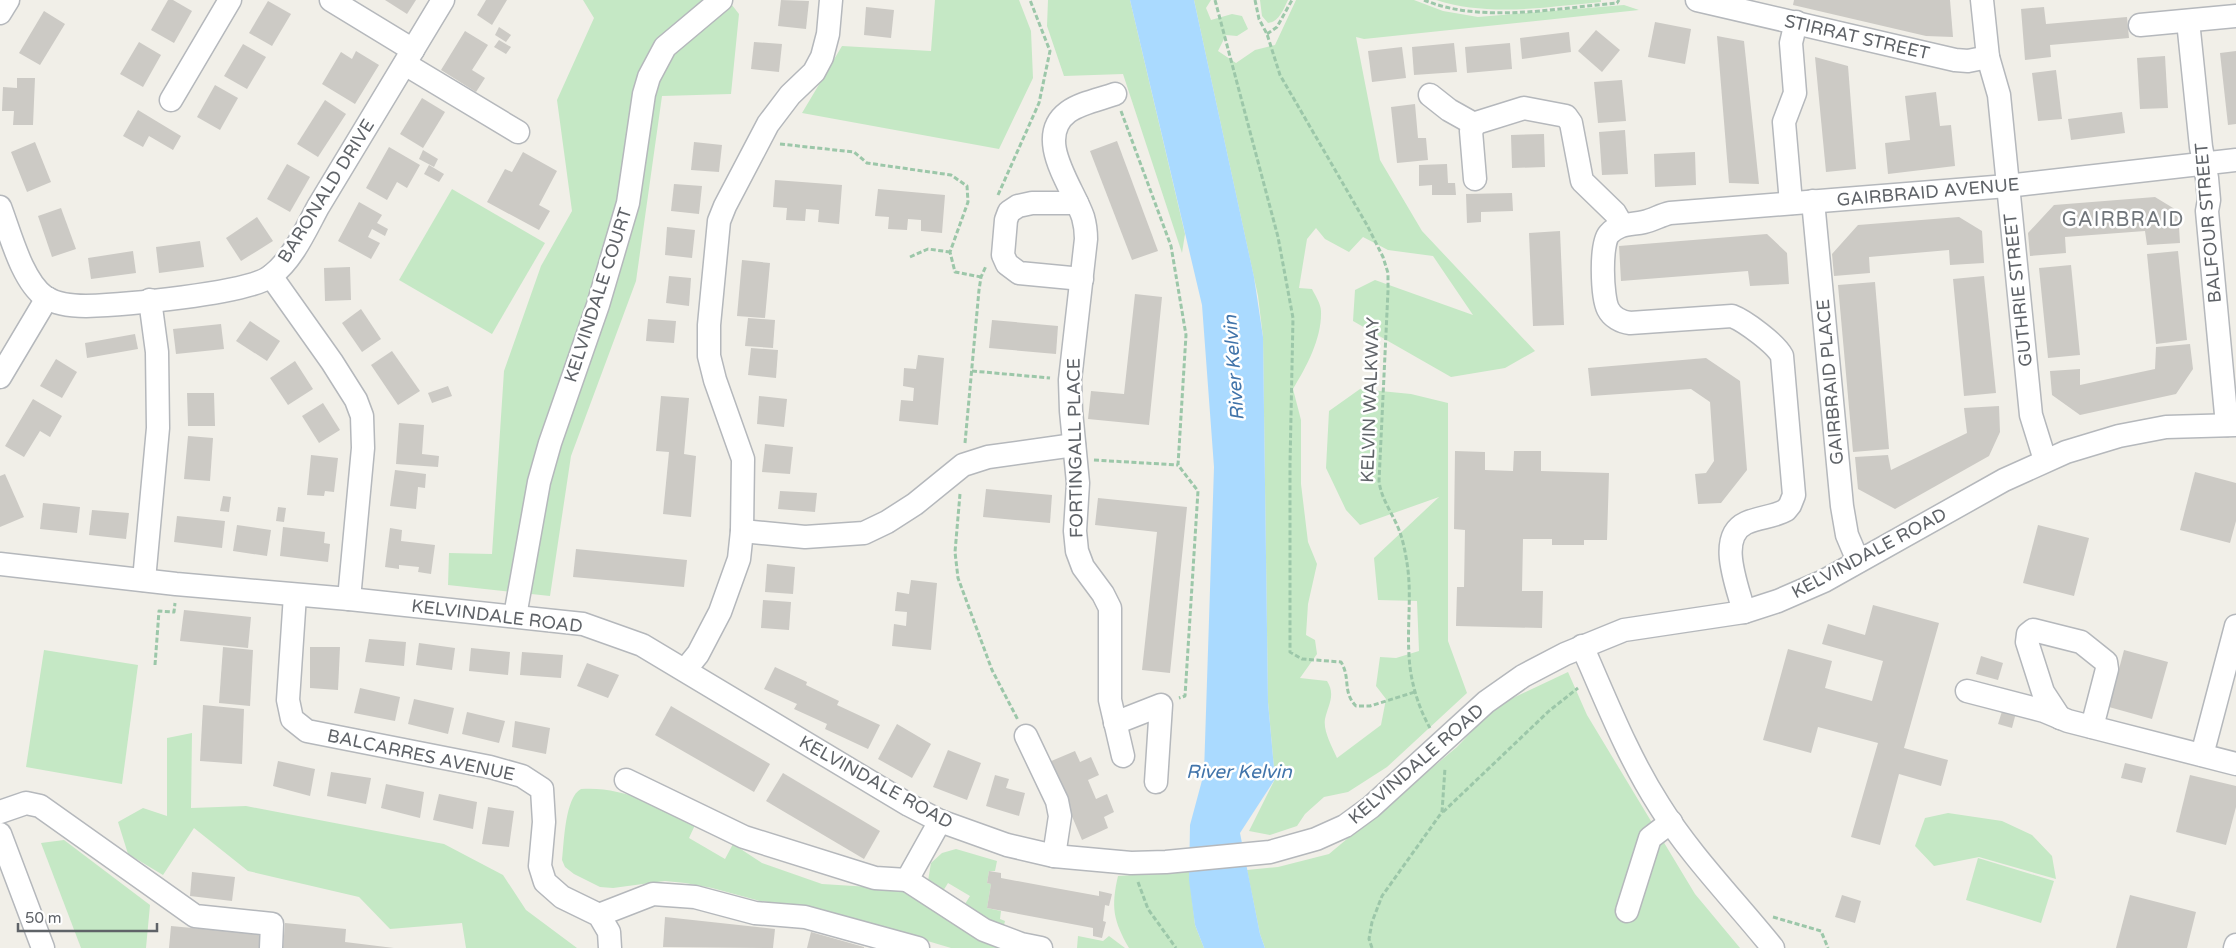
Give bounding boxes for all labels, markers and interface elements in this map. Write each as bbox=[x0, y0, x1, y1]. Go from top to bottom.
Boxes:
street label: STIRRAT STREET bbox=[1782, 10, 1932, 64]
street label: BARONALD DRIVE bbox=[273, 115, 379, 267]
street label: BALFOUR STREET bbox=[2190, 142, 2226, 304]
street label: GAIRBRAID AVENUE bbox=[1836, 173, 2020, 211]
street label: KELVINDALE COURT bbox=[559, 205, 637, 385]
district label: GAIRBRAID bbox=[2062, 208, 2184, 232]
street label: GUTHRIE STREET bbox=[1999, 212, 2037, 368]
street label: GAIRBRAID PLACE bbox=[1812, 298, 1848, 466]
water label: River Kelvin bbox=[1219, 314, 1249, 421]
street label: KELVIN WALKWAY bbox=[1356, 316, 1384, 483]
street label: FORTINGALL PLACE bbox=[1062, 358, 1088, 538]
street label: KELVINDALE ROAD bbox=[1788, 503, 1950, 603]
street label: KELVINDALE ROAD bbox=[410, 595, 584, 637]
street label: KELVINDALE ROAD bbox=[1344, 699, 1488, 829]
street label: BALCARRES AVENUE bbox=[325, 724, 517, 786]
street label: KELVINDALE ROAD bbox=[795, 731, 957, 833]
water label: River Kelvin bbox=[1186, 761, 1292, 783]
scale bar bbox=[18, 900, 156, 932]
text: 50 m bbox=[25, 909, 62, 927]

